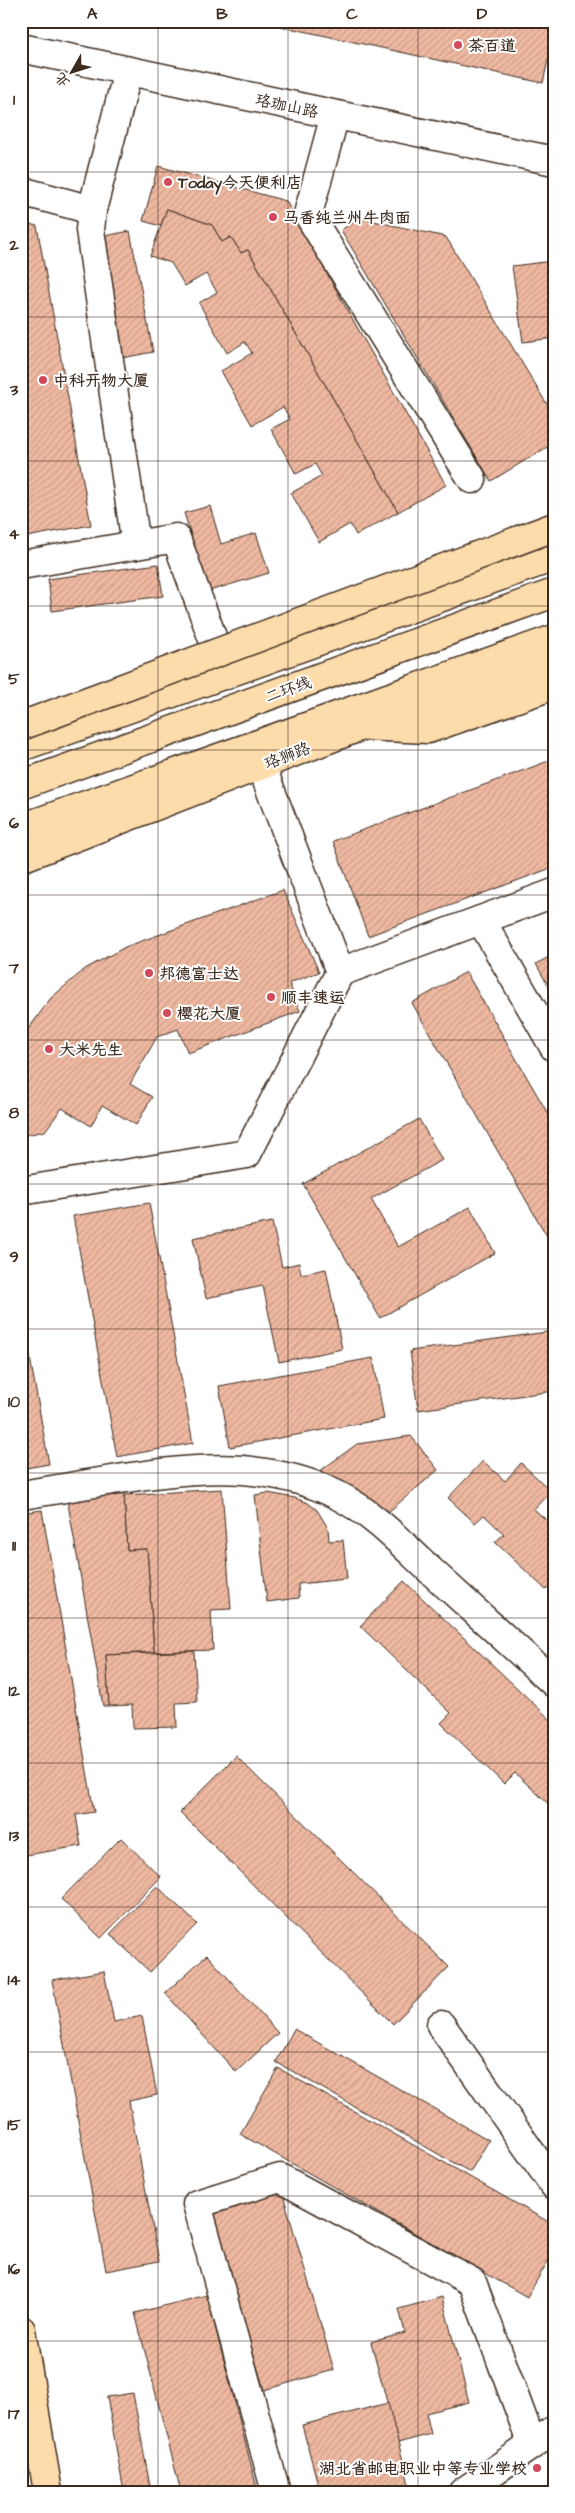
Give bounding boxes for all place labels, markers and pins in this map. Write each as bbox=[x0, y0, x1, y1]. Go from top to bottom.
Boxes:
place label: 茶百道 bbox=[468, 35, 516, 57]
marker: 茶百道 bbox=[452, 39, 464, 51]
place label: Today今天便利店 bbox=[177, 172, 302, 195]
marker: Today今天便利店 bbox=[162, 176, 174, 188]
place label: 马香纯兰州牛肉面 bbox=[283, 207, 411, 229]
marker: 马香纯兰州牛肉面 bbox=[267, 211, 279, 223]
place label: 中科开物大厦 bbox=[53, 370, 149, 392]
marker: 中科开物大厦 bbox=[37, 374, 49, 386]
place label: 邦德富士达 bbox=[159, 963, 239, 985]
marker: 邦德富士达 bbox=[143, 967, 155, 979]
place label: 顺丰速运 bbox=[281, 987, 345, 1009]
marker: 顺丰速运 bbox=[265, 991, 277, 1003]
place label: 樱花大厦 bbox=[177, 1003, 241, 1025]
marker: 樱花大厦 bbox=[161, 1007, 173, 1019]
place label: 大米先生 bbox=[59, 1039, 123, 1061]
marker: 大米先生 bbox=[43, 1043, 55, 1055]
place label: 湖北省邮电职业中等专业学校 bbox=[319, 2458, 527, 2480]
marker: 湖北省邮电职业中等专业学校 bbox=[531, 2462, 543, 2474]

